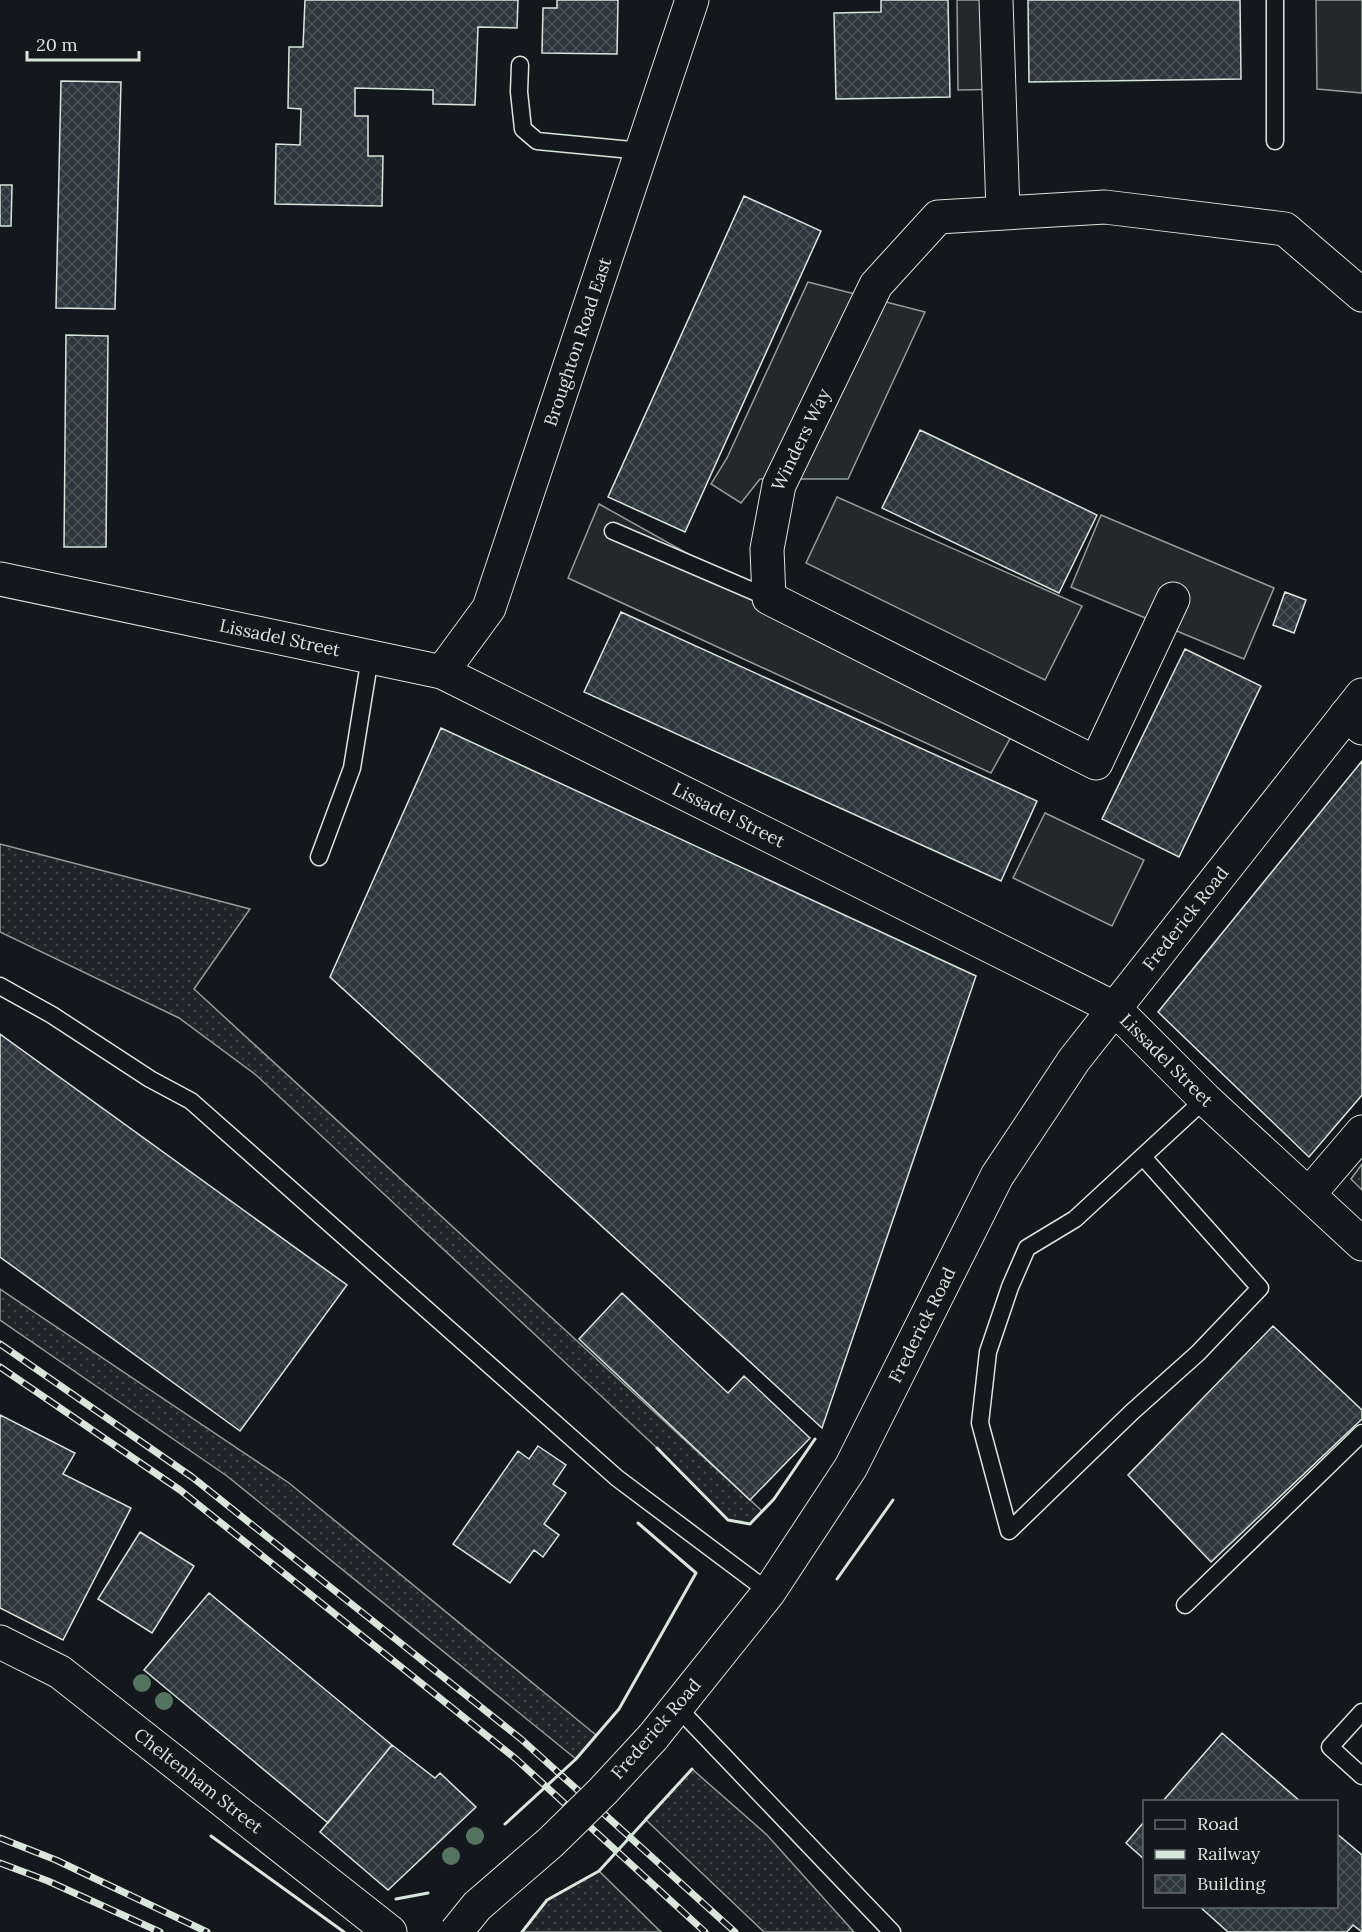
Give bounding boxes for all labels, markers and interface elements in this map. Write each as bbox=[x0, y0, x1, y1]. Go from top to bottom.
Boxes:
scale bar bbox=[27, 24, 140, 62]
text: 20 m bbox=[36, 33, 78, 56]
street label: Broughton Road East bbox=[539, 254, 616, 429]
street label: Winders Way bbox=[766, 384, 835, 494]
street label: Lissadel Street bbox=[218, 614, 342, 661]
street label: Lissadel Street bbox=[669, 777, 789, 853]
street label: Frederick Road bbox=[1137, 862, 1233, 975]
street label: Lissadel Street bbox=[1115, 1008, 1218, 1112]
street label: Frederick Road bbox=[883, 1263, 960, 1386]
street label: Frederick Road bbox=[606, 1673, 706, 1784]
street label: Cheltenham Street bbox=[129, 1723, 268, 1838]
legend bbox=[1143, 1800, 1338, 1908]
text: Road bbox=[1197, 1812, 1239, 1835]
text: Railway bbox=[1197, 1842, 1261, 1865]
text: Building bbox=[1197, 1872, 1267, 1895]

